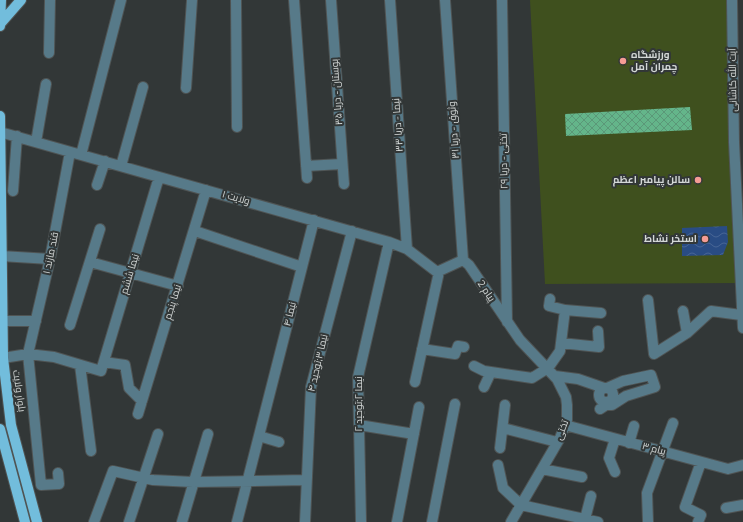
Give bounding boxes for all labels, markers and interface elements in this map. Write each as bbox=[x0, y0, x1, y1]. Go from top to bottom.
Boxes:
place label: ورزشگاه چمران آمل bbox=[631, 48, 677, 74]
street label: آیت الله کاشانی bbox=[724, 48, 741, 112]
marker: ورزشگاه چمران آمل bbox=[618, 56, 628, 66]
street label: بوستان - دریا ۳۵ bbox=[328, 58, 346, 126]
street label: نیما - دریا ۳۳ bbox=[389, 98, 407, 152]
street label: وثوق - دریا ۳۱ bbox=[445, 101, 463, 159]
street label: تختی - دریا ۲۹ bbox=[497, 133, 511, 189]
place label: سالن پیامبر اعظم bbox=[613, 173, 690, 187]
marker: سالن پیامبر اعظم bbox=[693, 175, 703, 185]
street label: ولایت ۱ bbox=[220, 187, 252, 209]
street label: قند مازند ۱ bbox=[40, 231, 62, 275]
place label: استخر نشاط bbox=[644, 232, 697, 246]
marker: استخر نشاط bbox=[700, 234, 710, 244]
street label: نیما ششم bbox=[117, 252, 143, 296]
street label: پیام 2 bbox=[474, 277, 499, 305]
street label: نیما پنجم bbox=[161, 283, 185, 321]
street label: نیما ۴ bbox=[280, 300, 300, 328]
street label: نیما ۳;توحید ۴ bbox=[305, 333, 331, 393]
street label: بلوار ولایت bbox=[9, 369, 29, 413]
street label: نیما ۲;توحید ۲ bbox=[352, 376, 366, 432]
street label: تختی bbox=[552, 418, 572, 442]
street label: پيام ۳ bbox=[641, 439, 668, 459]

